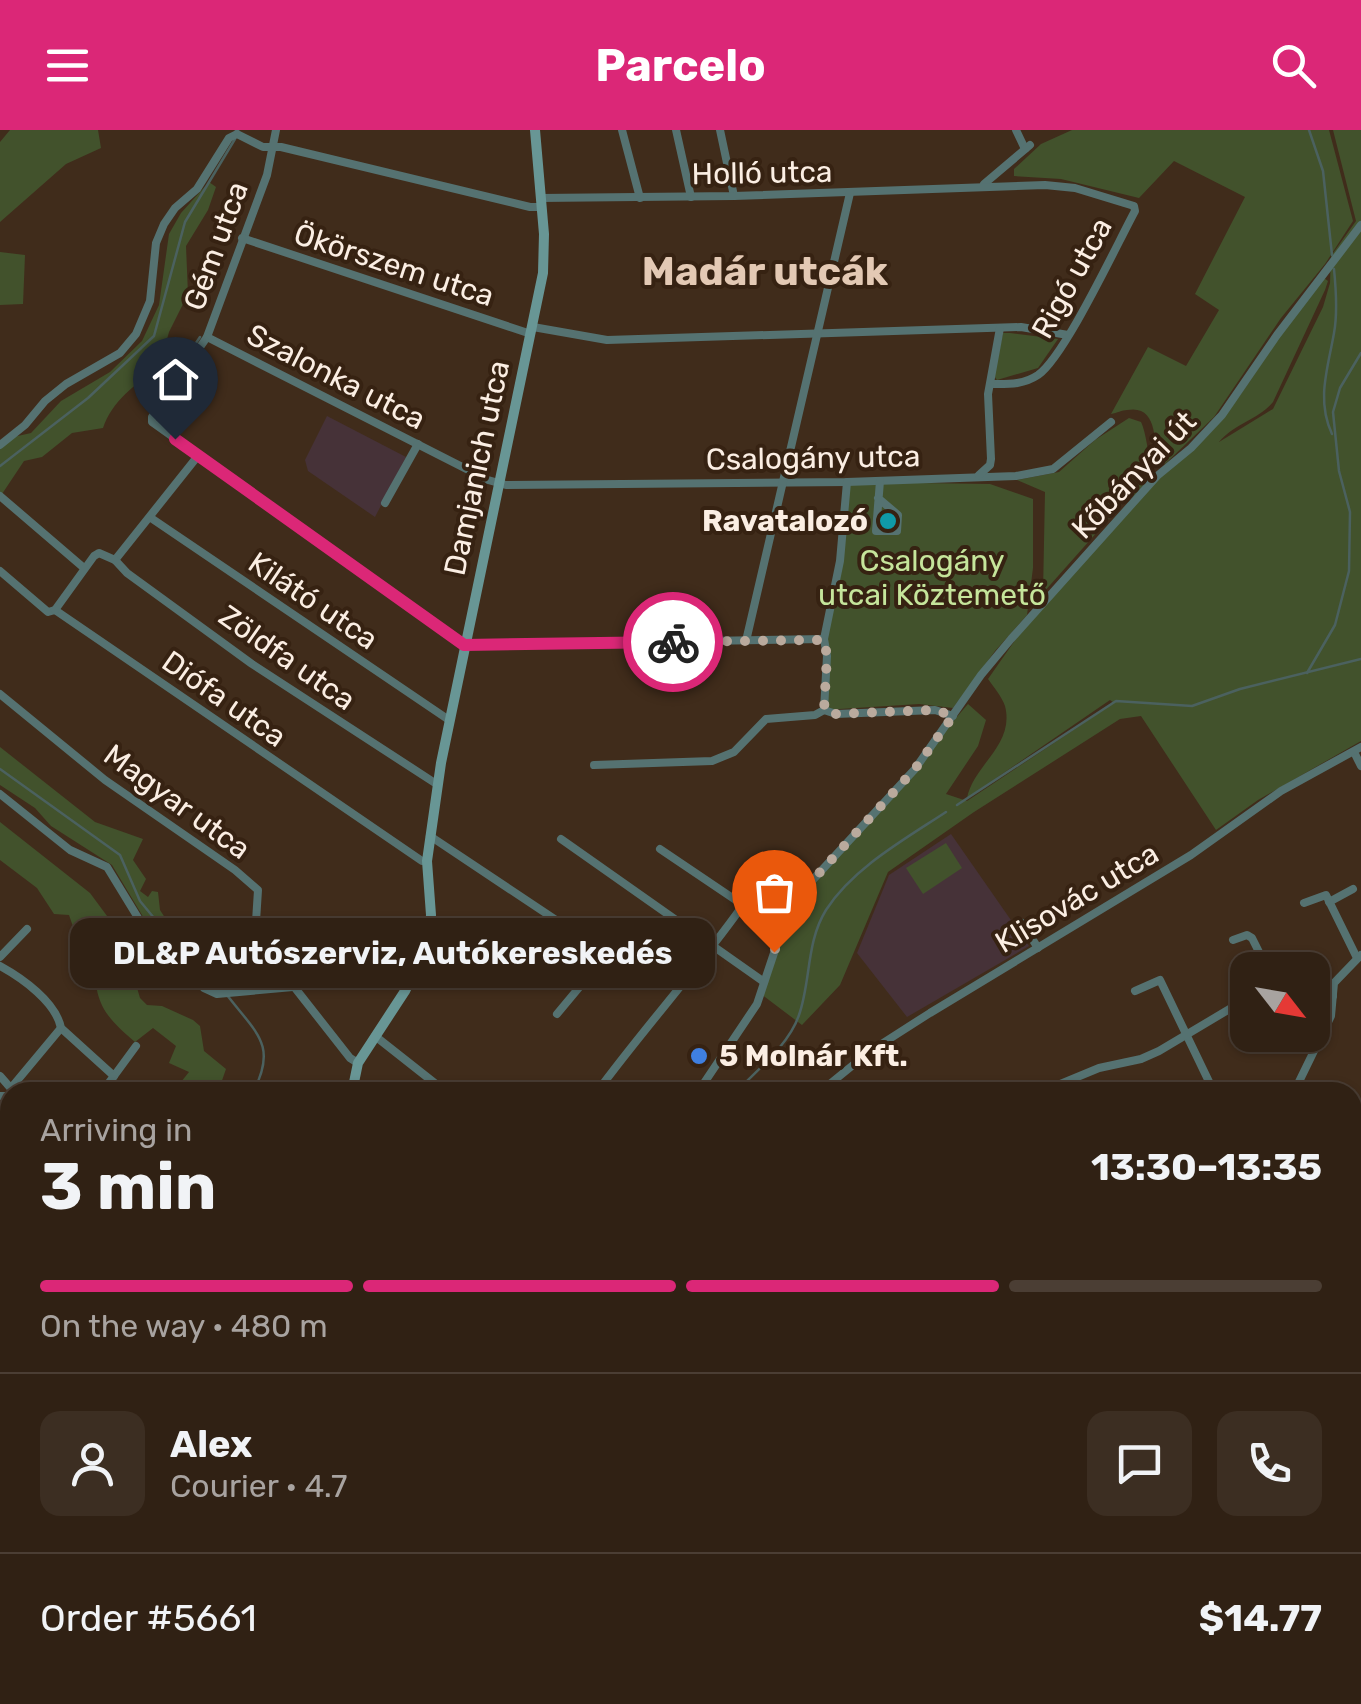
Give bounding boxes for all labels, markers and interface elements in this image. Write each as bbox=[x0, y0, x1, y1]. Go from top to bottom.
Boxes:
icon: menu bbox=[40, 38, 95, 93]
icon: search bbox=[1266, 38, 1321, 93]
text: Parcelo bbox=[595, 39, 766, 92]
street label: Holló utca bbox=[691, 154, 833, 192]
street label: Gém utca bbox=[176, 177, 256, 315]
street label: Rigó utca bbox=[1024, 211, 1120, 345]
street label: Ökörszem utca bbox=[290, 216, 498, 314]
district label: Madár utcák bbox=[642, 248, 889, 295]
street label: Szalonka utca bbox=[241, 317, 431, 437]
pin bbox=[133, 337, 218, 440]
icon: home bbox=[148, 352, 203, 407]
street label: Damjanich utca bbox=[437, 357, 517, 579]
street label: Kőbányai út bbox=[1064, 404, 1204, 546]
street label: Csalogány utca bbox=[705, 438, 921, 478]
place label: Ravatalozó bbox=[702, 503, 868, 539]
marker: Ravatalozó bbox=[877, 510, 899, 532]
park label: Csalogány utcai Köztemető bbox=[818, 543, 1046, 613]
street label: Kilátó utca bbox=[241, 545, 385, 657]
courier bbox=[623, 592, 723, 692]
street label: Zöldfa utca bbox=[212, 598, 362, 718]
icon: bike bbox=[646, 615, 701, 670]
street label: Diófa utca bbox=[155, 643, 293, 755]
street label: Magyar utca bbox=[97, 737, 257, 867]
street label: Klisovác utca bbox=[989, 835, 1165, 961]
pin bbox=[732, 850, 817, 953]
icon: bag bbox=[747, 865, 802, 920]
callout: DL&P Autószerviz, Autókereskedés bbox=[69, 917, 714, 987]
text: DL&P Autószerviz, Autókereskedés bbox=[113, 934, 672, 972]
north arrow bbox=[1230, 952, 1330, 1052]
map controls bbox=[1230, 952, 1330, 1052]
place label: 5 Molnár Kft. bbox=[719, 1038, 908, 1074]
marker: 5 Molnár Kft. bbox=[688, 1045, 710, 1067]
text: Arriving in bbox=[40, 1111, 192, 1149]
text: 13:30–13:35 bbox=[1091, 1144, 1322, 1190]
text: 3 min bbox=[40, 1148, 217, 1225]
text: On the way · 480 m bbox=[40, 1307, 328, 1345]
button: person bbox=[40, 1411, 145, 1516]
button: chat bbox=[1087, 1411, 1192, 1516]
button: phone bbox=[1217, 1411, 1322, 1516]
text: Alex bbox=[170, 1421, 252, 1467]
text: Courier · 4.7 bbox=[170, 1467, 347, 1505]
text: Order #5661 bbox=[40, 1595, 257, 1641]
text: $14.77 bbox=[1199, 1595, 1322, 1641]

